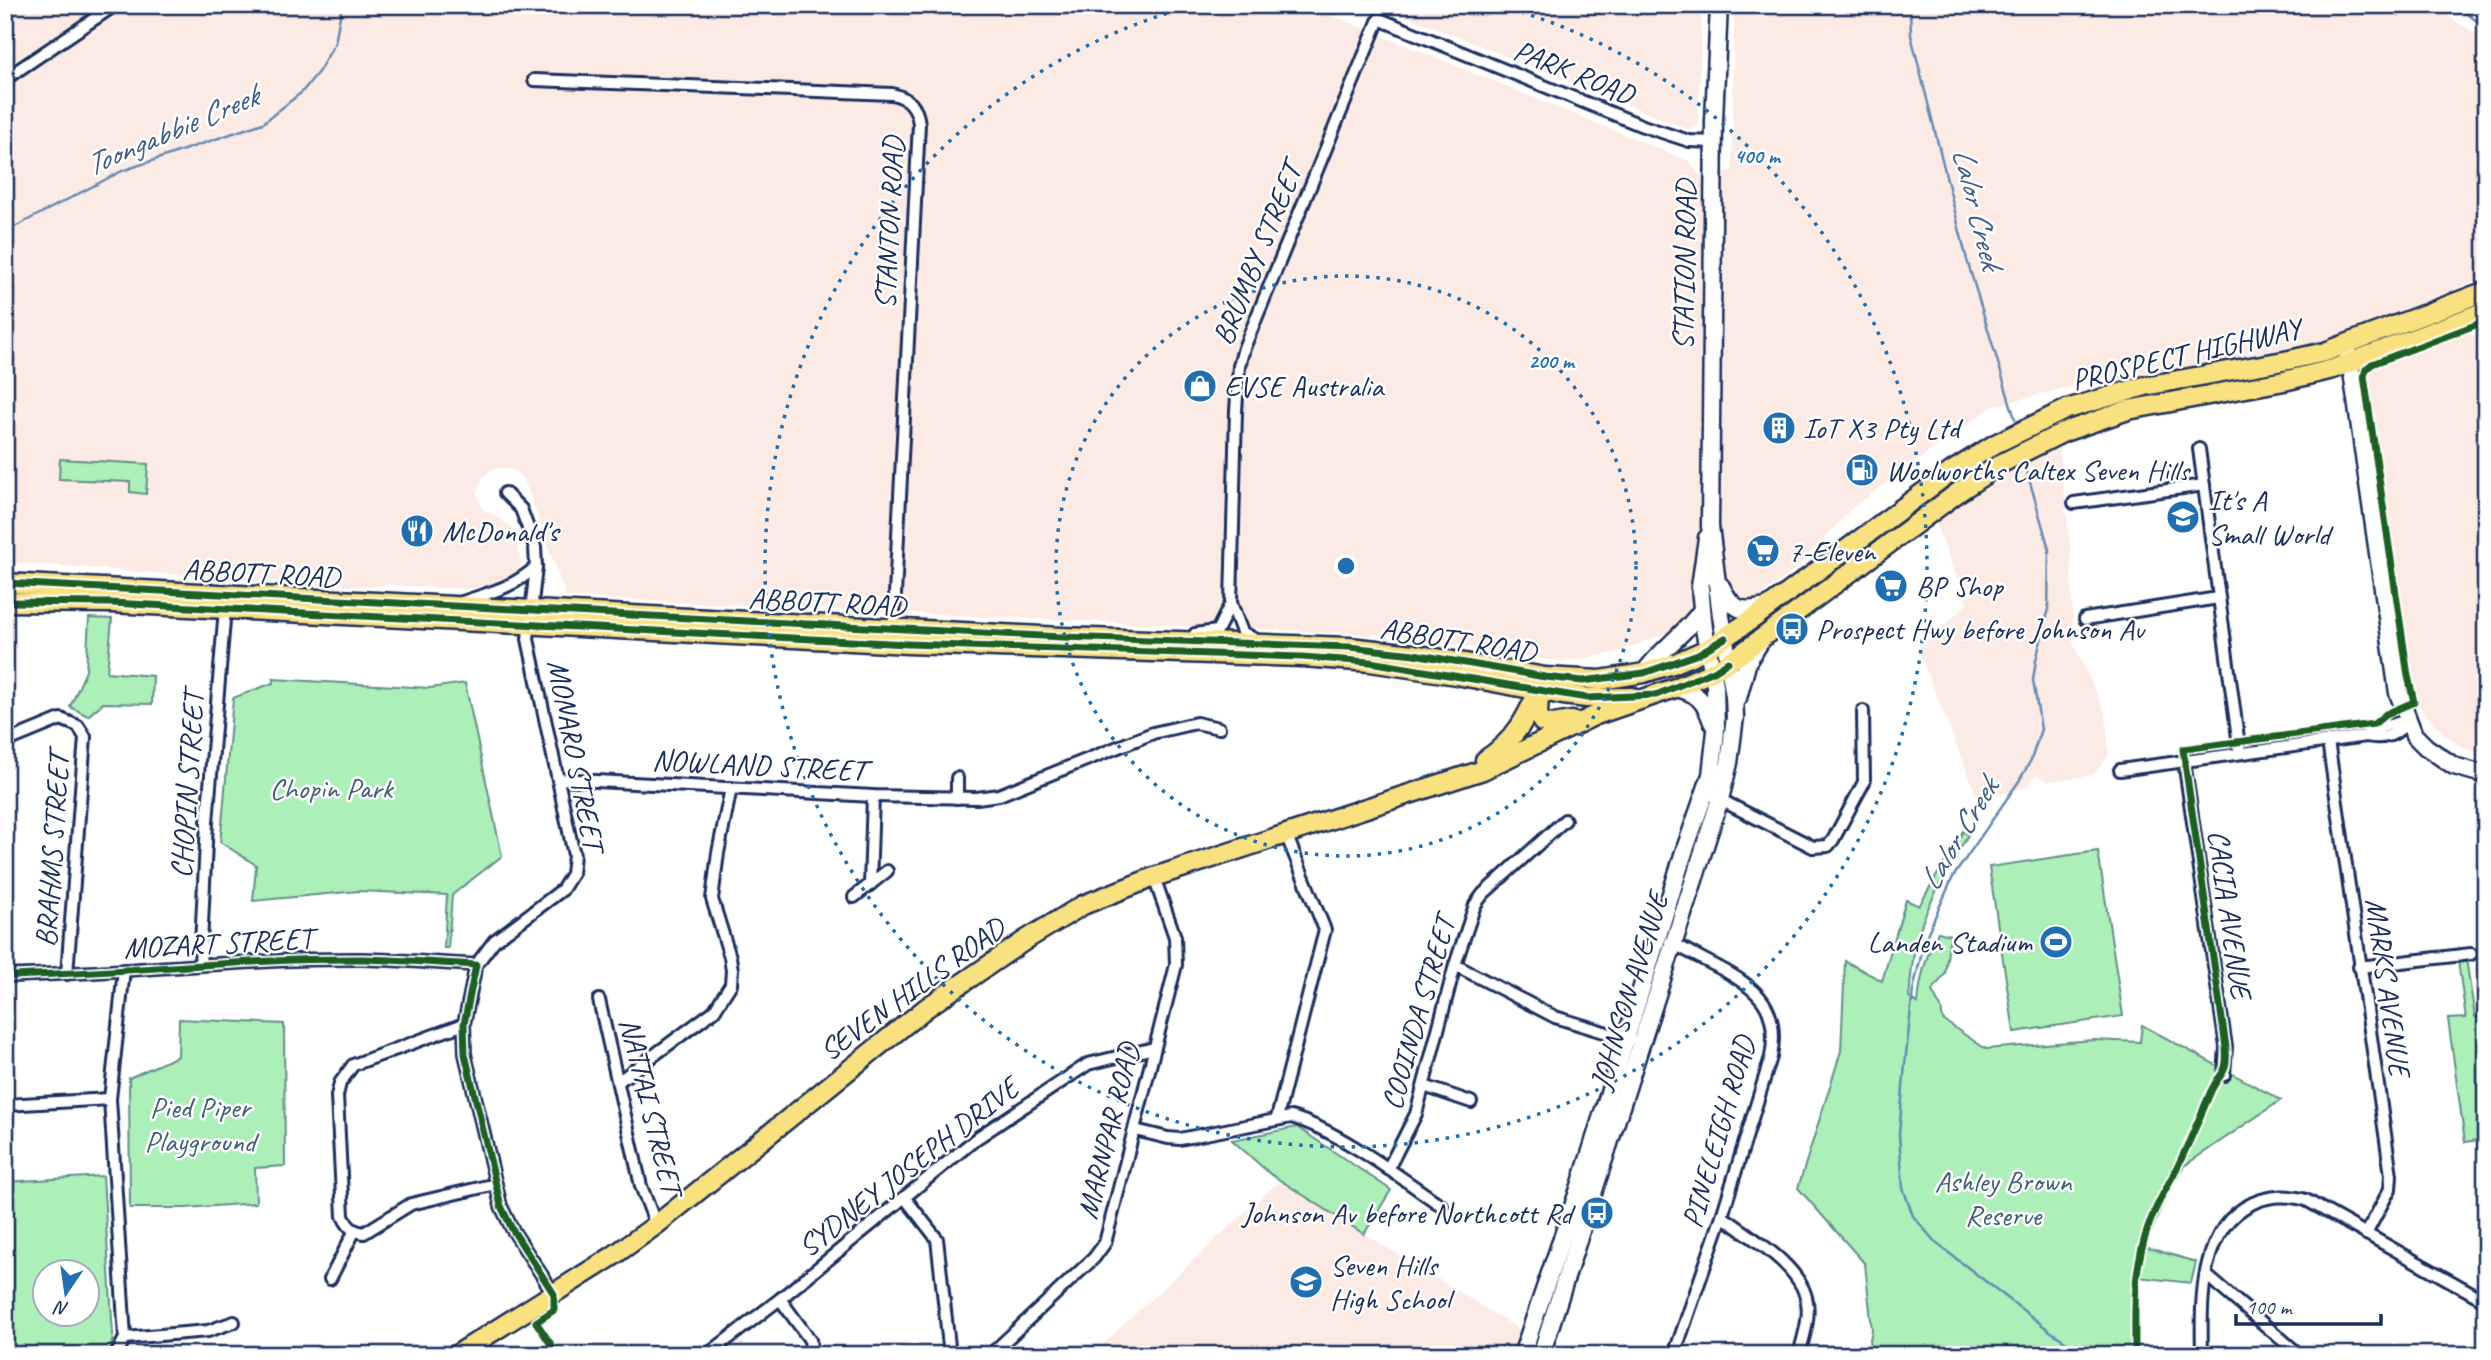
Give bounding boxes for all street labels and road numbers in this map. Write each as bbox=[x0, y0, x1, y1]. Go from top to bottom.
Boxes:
street label: PARK ROAD bbox=[1508, 31, 1642, 114]
street label: STANTON ROAD bbox=[866, 133, 913, 310]
street label: BRUMBY STREET bbox=[1203, 151, 1313, 350]
street label: STATION ROAD bbox=[1664, 177, 1705, 350]
street label: PROSPECT HIGHWAY bbox=[2068, 308, 2309, 399]
street label: ABBOTT ROAD bbox=[182, 550, 343, 596]
street label: ABBOTT ROAD bbox=[748, 579, 909, 625]
street label: ABBOTT ROAD bbox=[1378, 609, 1541, 671]
street label: MONARO STREET bbox=[539, 656, 614, 860]
street label: CHOPIN STREET bbox=[162, 684, 213, 879]
street label: NOWLAND STREET bbox=[651, 740, 874, 790]
street label: BRAHMS STREET bbox=[26, 745, 78, 948]
street label: CACIA AVENUE bbox=[2199, 827, 2261, 1005]
street label: JOHNSON AVENUE bbox=[1581, 885, 1678, 1096]
street label: MARKS AVENUE bbox=[2357, 896, 2420, 1082]
street label: COOINDA STREET bbox=[1372, 906, 1465, 1114]
street label: SEVEN HILLS ROAD bbox=[812, 907, 1014, 1069]
street label: MOZART STREET bbox=[123, 919, 321, 967]
street label: NATTAI STREET bbox=[611, 1014, 693, 1204]
street label: PINELEIGH ROAD bbox=[1673, 1029, 1764, 1232]
street label: MARNPAR ROAD bbox=[1068, 1037, 1149, 1223]
street label: SYDNEY JOSEPH DRIVE bbox=[790, 1067, 1029, 1265]

